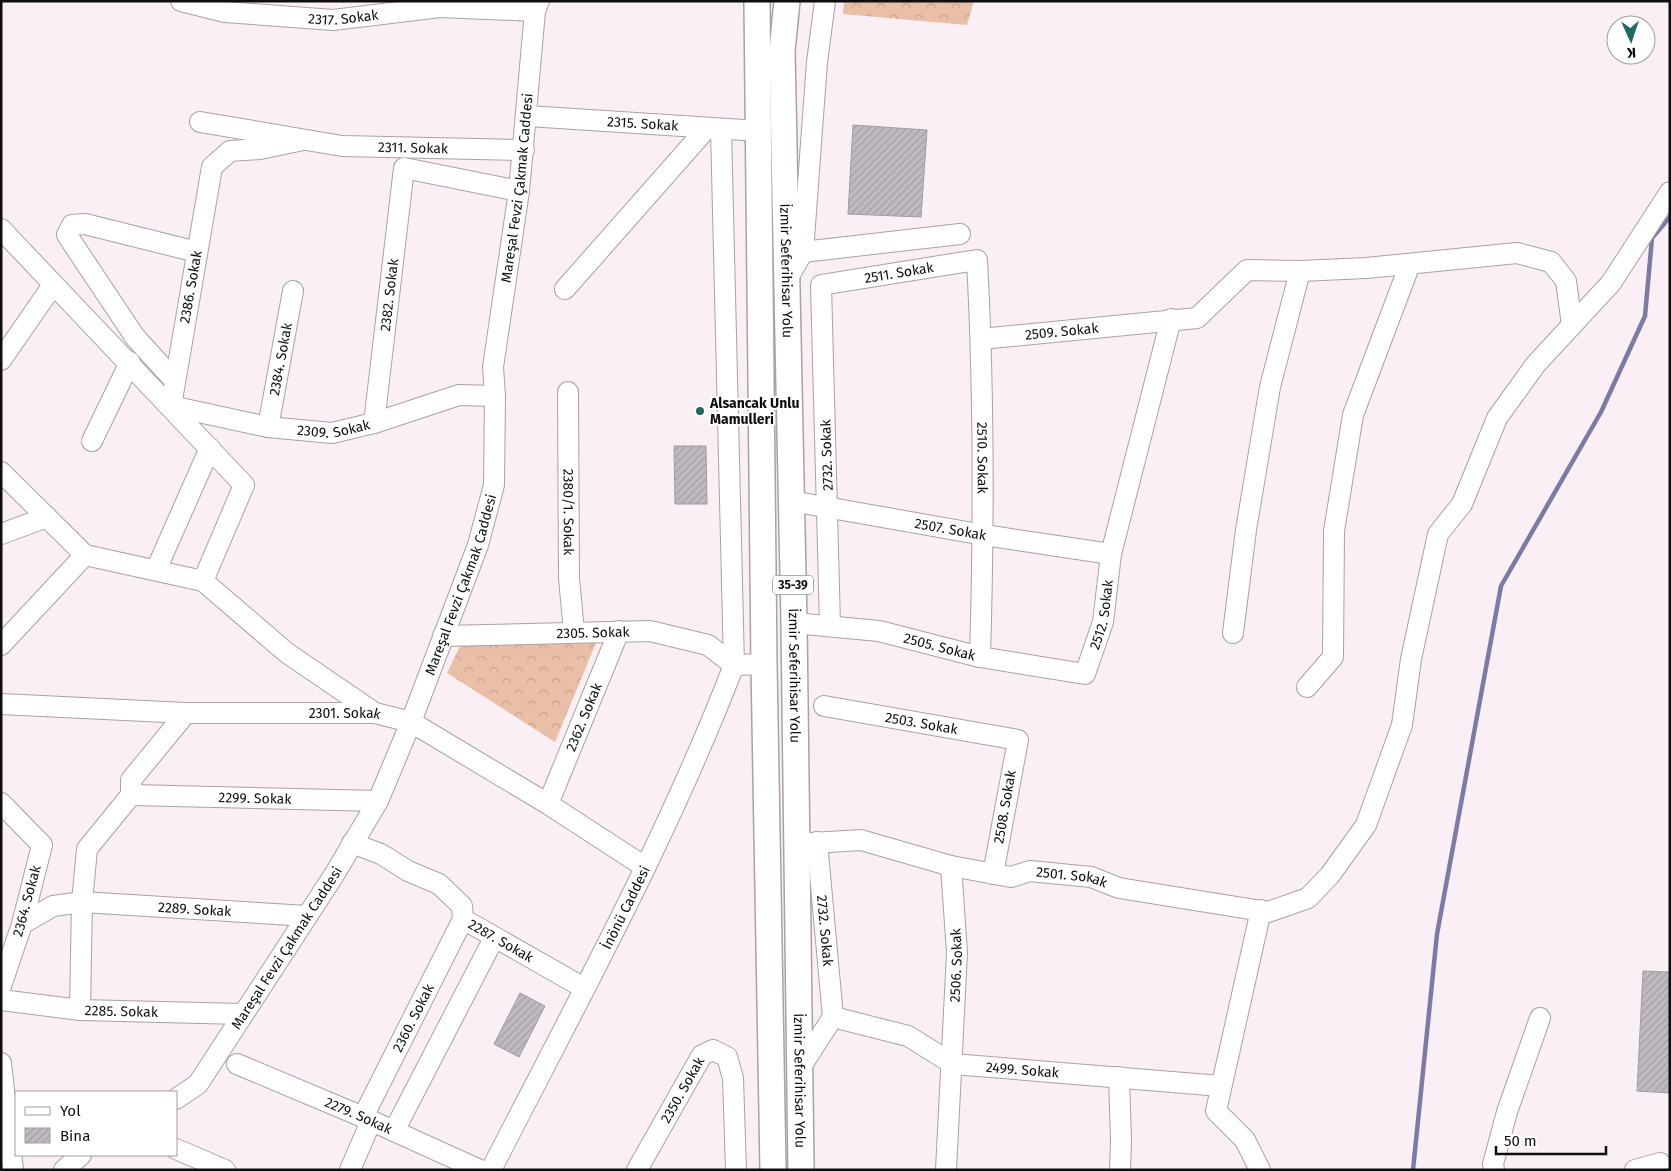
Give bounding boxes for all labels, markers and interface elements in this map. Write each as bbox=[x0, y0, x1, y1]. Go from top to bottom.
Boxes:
street label: 2317. Sokak bbox=[308, 6, 380, 29]
north arrow bbox=[1606, 15, 1656, 65]
text: K bbox=[1626, 44, 1637, 61]
street label: Mareşal Fevzi Çakmak Caddesi bbox=[497, 92, 536, 284]
street label: 2315. Sokak bbox=[607, 113, 680, 134]
street label: 2311. Sokak bbox=[378, 138, 449, 157]
street label: İzmir Seferihisar Yolu bbox=[777, 203, 797, 338]
street label: 2386. Sokak bbox=[176, 248, 206, 325]
street label: 2382. Sokak bbox=[376, 257, 402, 332]
street label: 2511. Sokak bbox=[863, 258, 936, 286]
street label: 2509. Sokak bbox=[1024, 319, 1100, 343]
street label: 2384. Sokak bbox=[265, 321, 296, 397]
place label: Alsancak Unlu Mamulleri bbox=[709, 395, 799, 428]
marker: Alsancak Unlu Mamulleri bbox=[694, 405, 706, 417]
street label: 2309. Sokak bbox=[296, 416, 372, 442]
street label: 2732. Sokak bbox=[817, 418, 837, 491]
street label: 2510. Sokak bbox=[974, 422, 991, 495]
street label: 2380/1. Sokak bbox=[560, 469, 577, 556]
street label: Mareşal Fevzi Çakmak Caddesi bbox=[421, 492, 500, 677]
street label: 2507. Sokak bbox=[913, 514, 988, 544]
road number: 35-39 bbox=[773, 576, 813, 594]
street label: 2512. Sokak bbox=[1086, 578, 1116, 652]
street label: İzmir Seferihisar Yolu bbox=[785, 608, 804, 743]
street label: 2305. Sokak bbox=[556, 623, 631, 642]
street label: 2505. Sokak bbox=[902, 629, 978, 664]
street label: 2362. Sokak bbox=[562, 679, 606, 754]
street label: 2301. Sokak bbox=[309, 704, 384, 723]
street label: 2503. Sokak bbox=[884, 708, 960, 738]
street label: 2508. Sokak bbox=[990, 768, 1020, 845]
street label: 2299. Sokak bbox=[218, 789, 293, 807]
street label: 2364. Sokak bbox=[9, 863, 45, 939]
street label: Mareşal Fevzi Çakmak Caddesi bbox=[227, 863, 346, 1032]
street label: İnönü Caddesi bbox=[597, 863, 653, 952]
street label: 2501. Sokak bbox=[1035, 863, 1111, 891]
street label: 2732. Sokak bbox=[813, 894, 837, 968]
street label: 2289. Sokak bbox=[158, 898, 233, 920]
street label: 2287. Sokak bbox=[465, 915, 537, 966]
street label: 2506. Sokak bbox=[946, 927, 966, 1003]
street label: 2360. Sokak bbox=[389, 980, 438, 1055]
street label: 2285. Sokak bbox=[85, 1002, 159, 1020]
street label: İzmir Seferihisar Yolu bbox=[790, 1013, 809, 1148]
street label: 2350. Sokak bbox=[657, 1053, 708, 1126]
street label: 2499. Sokak bbox=[985, 1058, 1060, 1081]
legend bbox=[15, 1091, 178, 1156]
street label: 2279. Sokak bbox=[322, 1093, 396, 1138]
text: Yol bbox=[60, 1102, 81, 1120]
scale bar bbox=[1496, 1124, 1606, 1156]
text: Bina bbox=[60, 1127, 90, 1145]
text: 50 m bbox=[1504, 1132, 1537, 1150]

